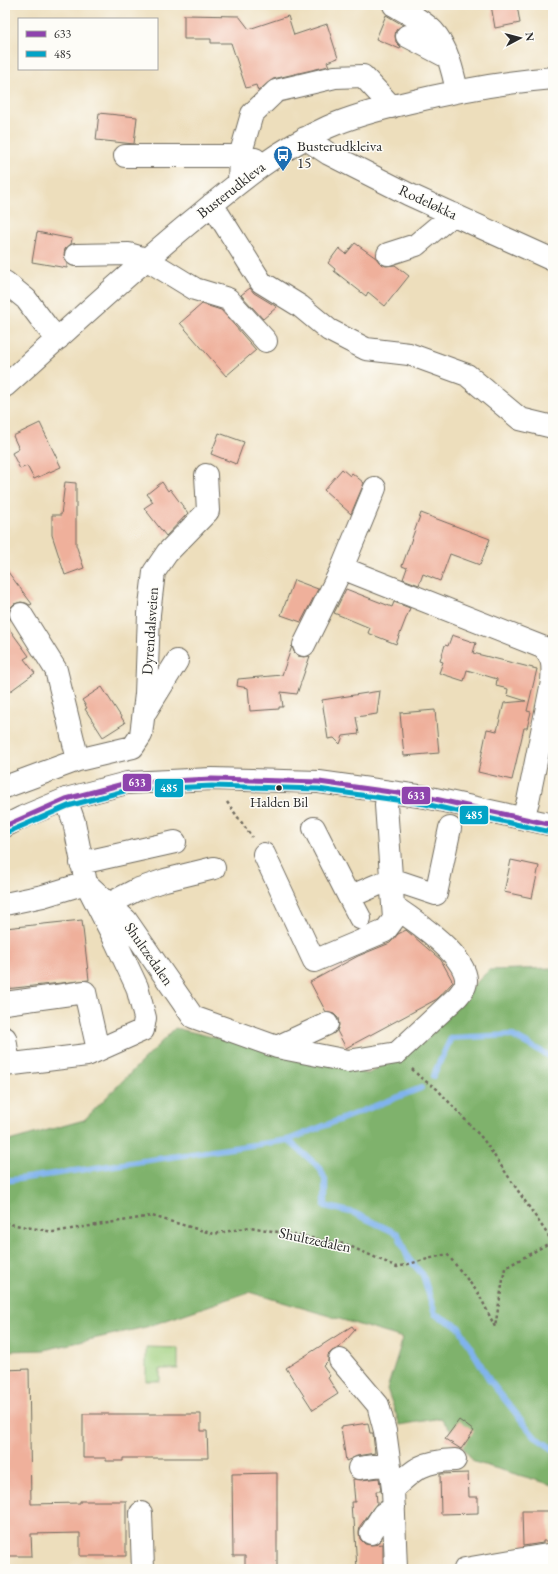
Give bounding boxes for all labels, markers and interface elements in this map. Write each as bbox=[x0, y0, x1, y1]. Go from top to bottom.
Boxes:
legend bbox=[18, 18, 158, 70]
north arrow bbox=[500, 18, 540, 58]
text: 633 bbox=[54, 26, 72, 42]
text: N bbox=[522, 32, 537, 42]
text: 485 bbox=[54, 46, 72, 62]
place label: Busterudkleiva 15 bbox=[297, 136, 382, 172]
bus stop icon: Busterudkleiva 15 bbox=[272, 144, 294, 172]
street label: Busterudkleva bbox=[193, 157, 269, 222]
street label: Rodeløkka bbox=[396, 180, 460, 223]
street label: Dyrendalsveien bbox=[137, 586, 162, 676]
line badge: 633 bbox=[122, 773, 152, 792]
text: 633 bbox=[128, 775, 146, 789]
line badge: 485 bbox=[154, 778, 184, 798]
text: 485 bbox=[160, 781, 178, 795]
marker: Halden Bil bbox=[274, 783, 284, 793]
line badge: 633 bbox=[401, 786, 431, 805]
text: 633 bbox=[407, 788, 425, 802]
place label: Halden Bil bbox=[250, 793, 309, 811]
line badge: 485 bbox=[459, 805, 489, 825]
text: 485 bbox=[465, 808, 483, 822]
street label: Shultzedalen bbox=[121, 918, 178, 989]
street label: Shultzedalen bbox=[277, 1223, 353, 1256]

